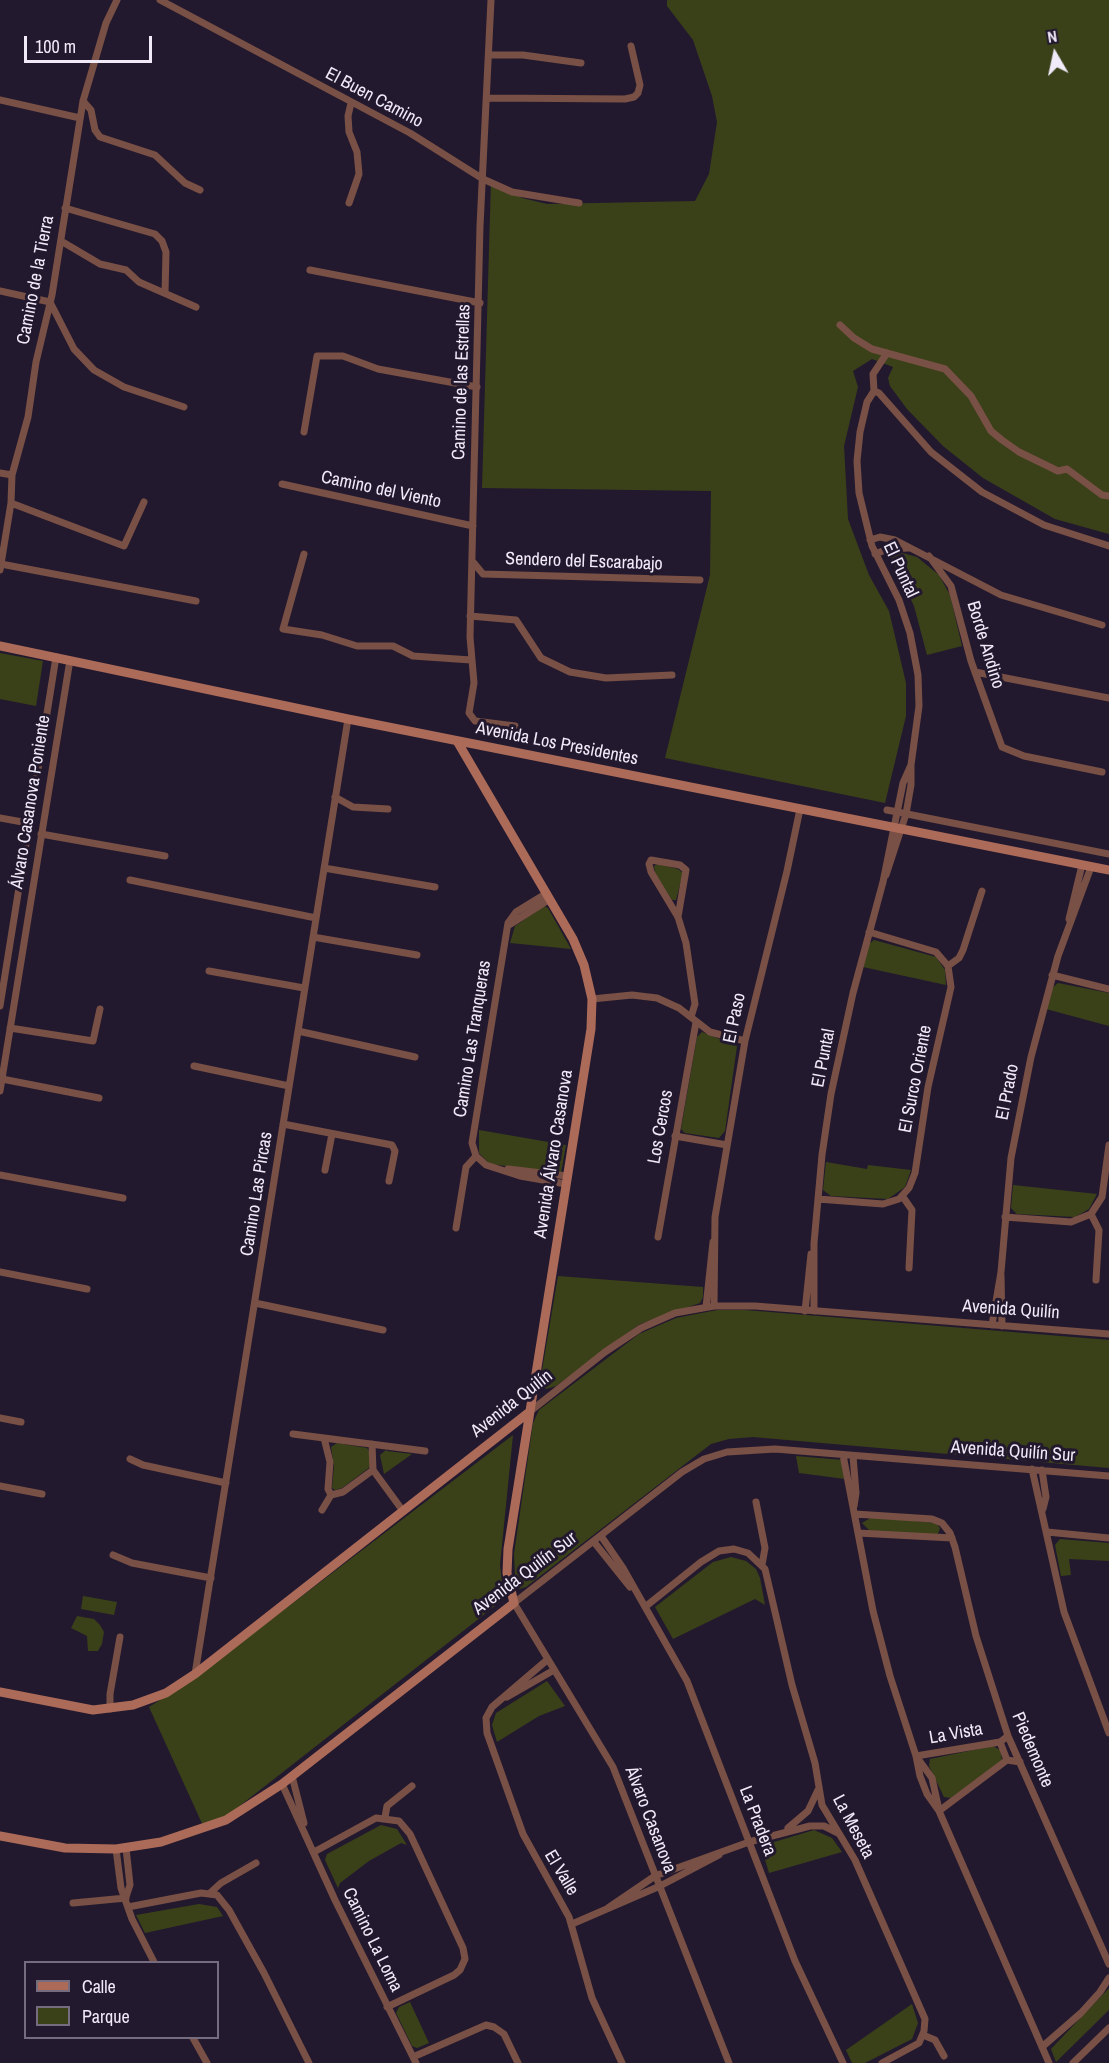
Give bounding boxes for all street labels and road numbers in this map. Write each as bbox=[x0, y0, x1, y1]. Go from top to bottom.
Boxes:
street label: El Buen Camino bbox=[321, 63, 427, 133]
street label: Camino de la Tierra bbox=[13, 214, 59, 346]
street label: Camino de las Estrellas bbox=[448, 304, 476, 460]
street label: Camino del Viento bbox=[319, 467, 443, 513]
street label: El Puntal bbox=[878, 539, 922, 601]
street label: Sendero del Escarabajo bbox=[505, 548, 663, 576]
street label: Borde Andino bbox=[961, 599, 1009, 691]
street label: Álvaro Casanova Poniente bbox=[7, 714, 55, 890]
street label: Avenida Los Presidentes bbox=[474, 718, 640, 770]
street label: Camino Las Tranqueras bbox=[450, 959, 496, 1119]
street label: El Paso bbox=[719, 991, 751, 1045]
street label: El Surco Oriente bbox=[895, 1023, 937, 1135]
street label: El Puntal bbox=[808, 1027, 840, 1089]
street label: El Prado bbox=[992, 1062, 1024, 1122]
street label: Avenida Álvaro Casanova bbox=[530, 1068, 578, 1240]
street label: Los Cercos bbox=[644, 1088, 678, 1166]
street label: Camino Las Pircas bbox=[237, 1130, 277, 1258]
street label: Avenida Quilín bbox=[962, 1296, 1060, 1324]
street label: Avenida Quilín bbox=[467, 1366, 557, 1442]
street label: Avenida Quilín Sur bbox=[950, 1437, 1076, 1467]
street label: Avenida Quilín Sur bbox=[469, 1528, 581, 1620]
street label: Piedemonte bbox=[1007, 1709, 1057, 1791]
street label: La Vista bbox=[928, 1719, 984, 1749]
street label: Álvaro Casanova bbox=[620, 1764, 680, 1876]
street label: La Pradera bbox=[734, 1783, 780, 1859]
street label: La Meseta bbox=[827, 1792, 879, 1862]
street label: El Valle bbox=[539, 1846, 583, 1900]
street label: Camino La Loma bbox=[337, 1884, 407, 1996]

